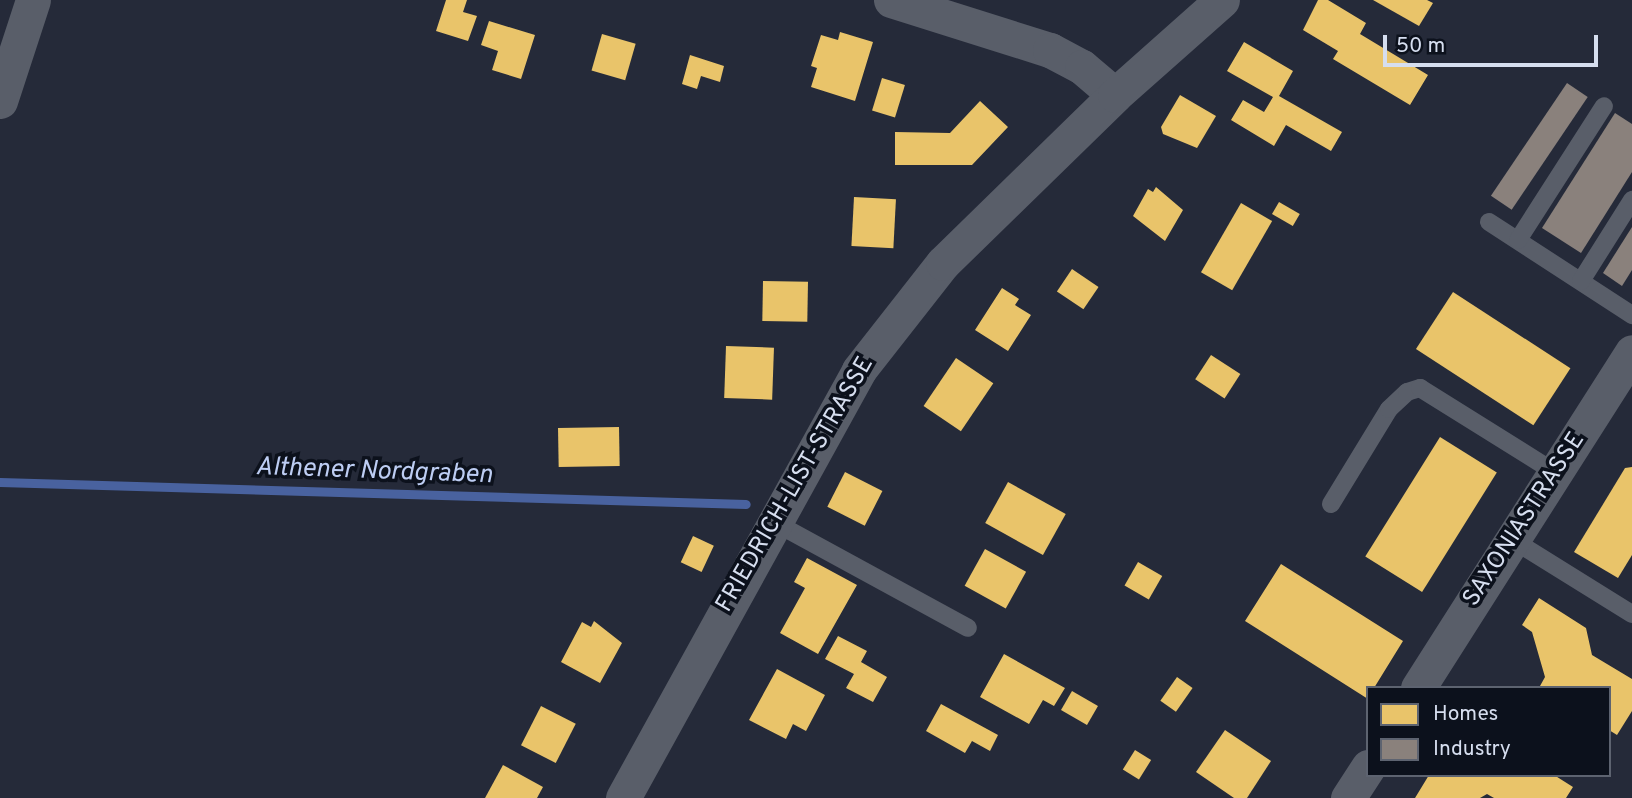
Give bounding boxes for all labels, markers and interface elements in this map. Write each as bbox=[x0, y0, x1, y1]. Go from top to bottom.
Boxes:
scale bar bbox=[1387, 21, 1602, 65]
text: 50 m bbox=[1396, 33, 1445, 60]
street label: FRIEDRICH-LIST-STRASSE bbox=[711, 352, 881, 618]
street label: SAXONIASTRASSE bbox=[1458, 427, 1592, 613]
water label: Althener Nordgraben bbox=[255, 452, 493, 492]
legend bbox=[1366, 686, 1611, 777]
text: Homes bbox=[1433, 701, 1498, 728]
text: Industry bbox=[1433, 736, 1511, 763]

